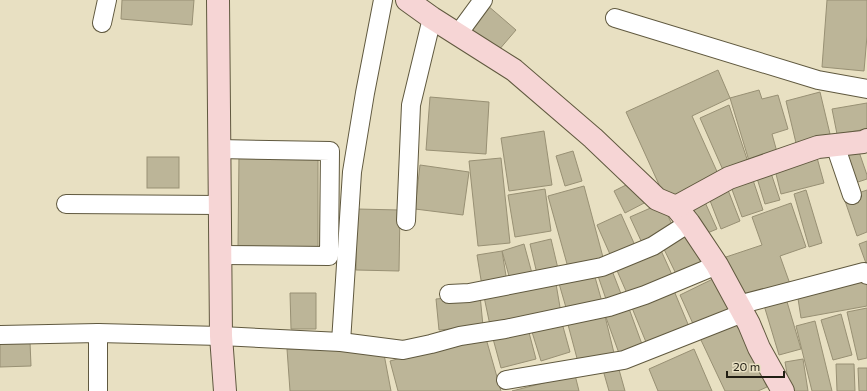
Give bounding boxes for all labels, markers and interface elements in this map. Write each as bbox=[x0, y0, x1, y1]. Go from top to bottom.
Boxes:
scale bar bbox=[727, 353, 784, 379]
text: 20 m bbox=[733, 359, 760, 373]

